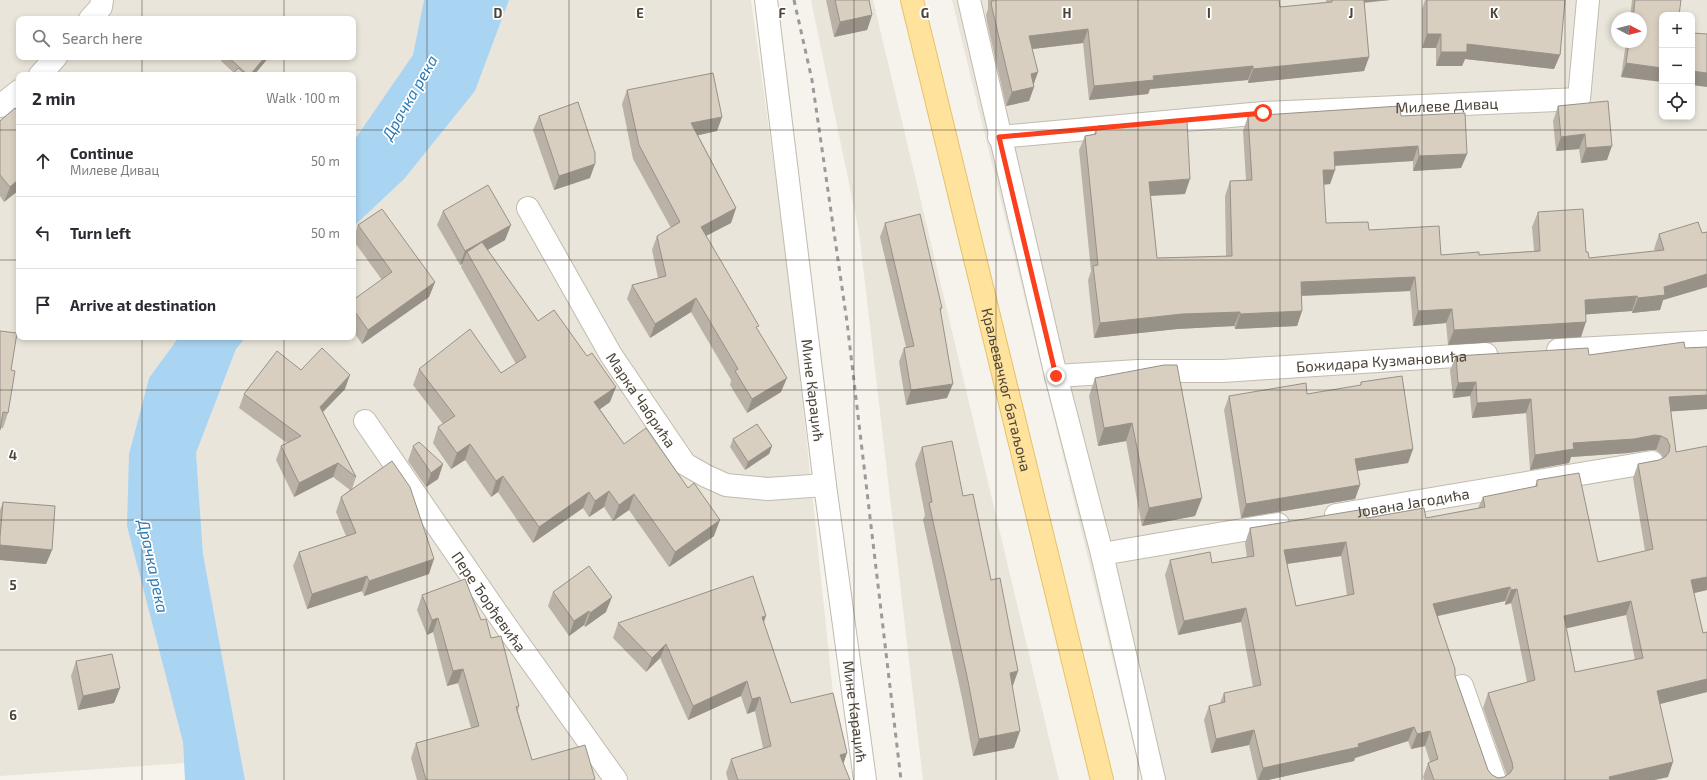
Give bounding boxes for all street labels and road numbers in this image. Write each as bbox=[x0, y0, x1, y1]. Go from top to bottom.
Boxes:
street label: Милеве Дивац bbox=[1395, 94, 1499, 116]
street label: Краљевачког батаљона bbox=[978, 306, 1036, 473]
street label: Мине Караџић bbox=[798, 338, 829, 442]
street label: Божидара Кузмановића bbox=[1296, 346, 1467, 375]
street label: Марка Чабрића bbox=[603, 349, 680, 451]
street label: Јована Јагодића bbox=[1355, 484, 1471, 520]
street label: Пере Ђорђевића bbox=[448, 548, 530, 655]
street label: Мине Караџић bbox=[840, 659, 872, 763]

